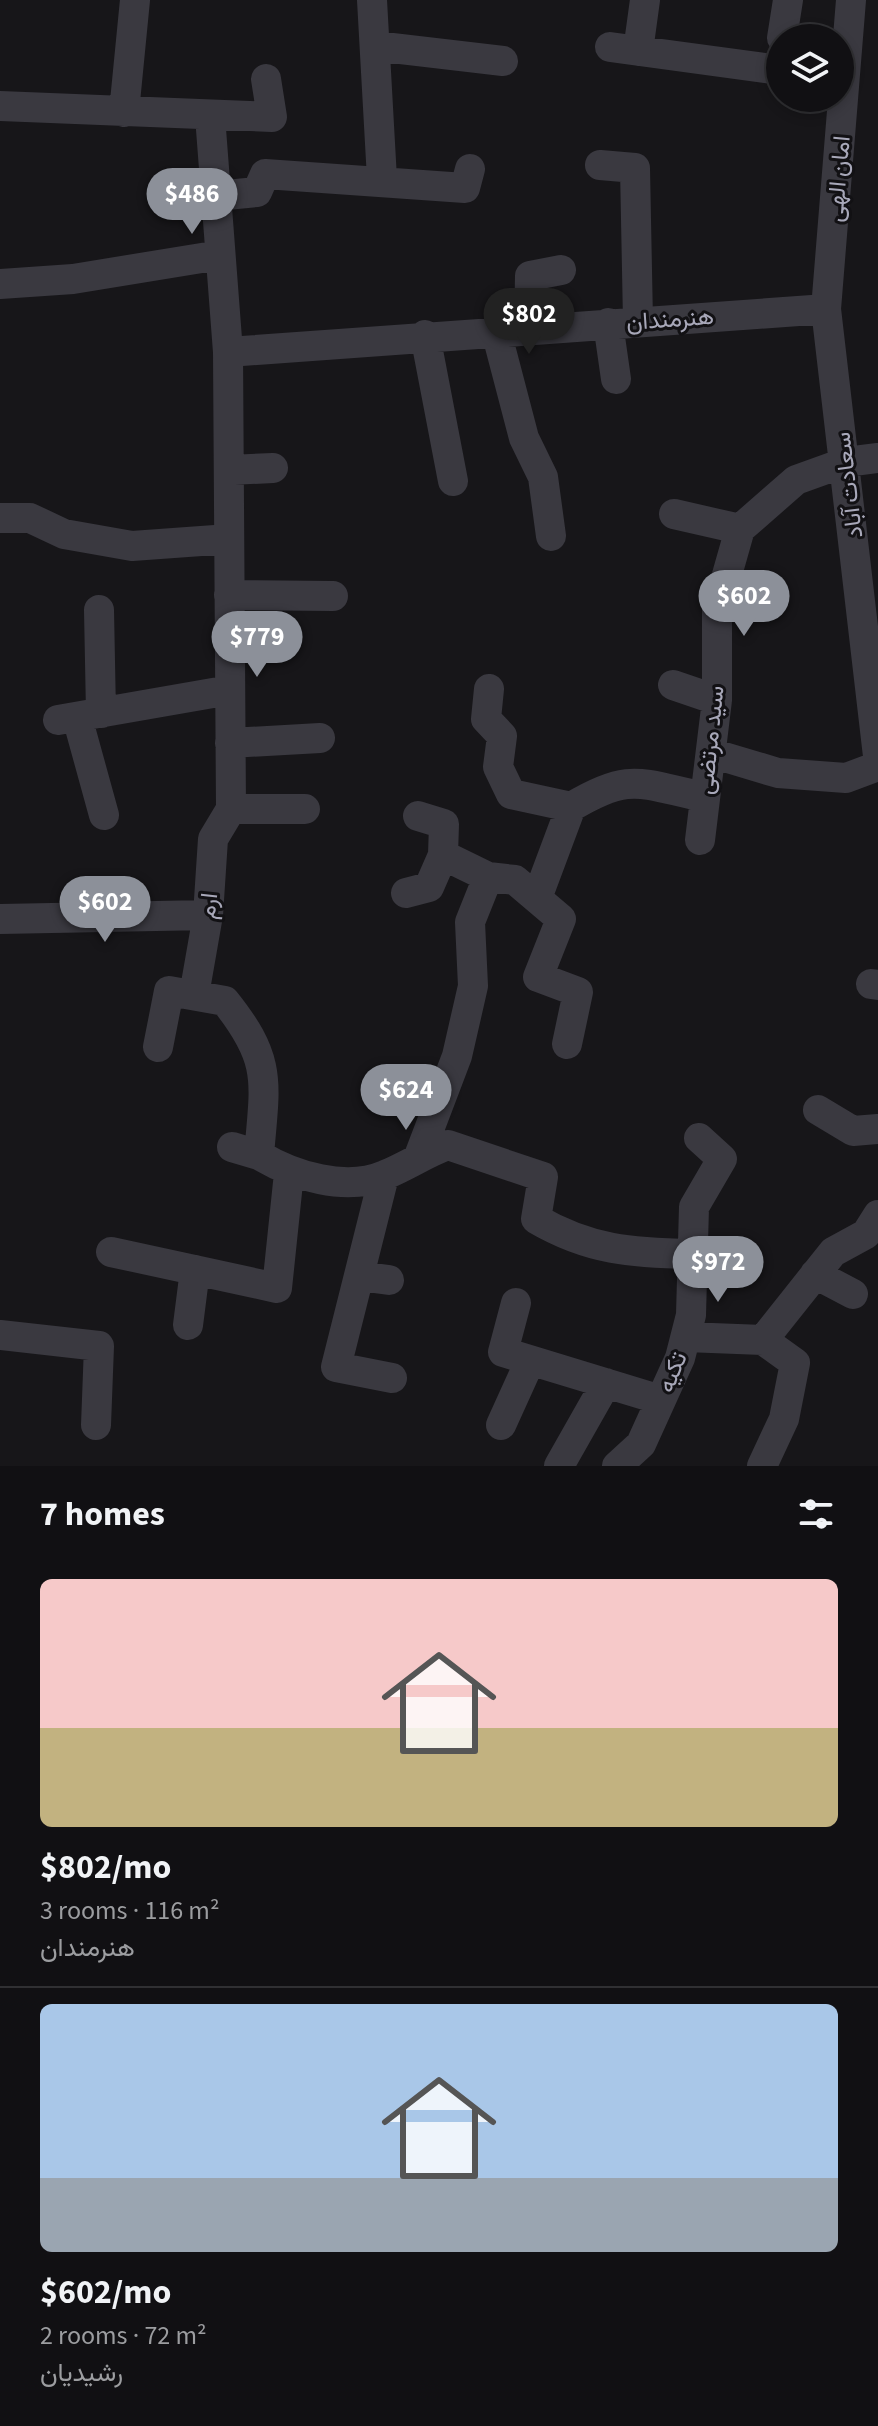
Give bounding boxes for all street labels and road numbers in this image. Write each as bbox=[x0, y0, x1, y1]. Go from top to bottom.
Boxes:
street label: امان الهی bbox=[817, 134, 860, 224]
street label: هنرمندان bbox=[625, 299, 715, 340]
street label: سعادت آباد bbox=[825, 430, 872, 540]
street label: سید مرتضی bbox=[687, 684, 734, 796]
street label: ارم bbox=[190, 891, 227, 921]
street label: تکیه bbox=[648, 1346, 696, 1398]

